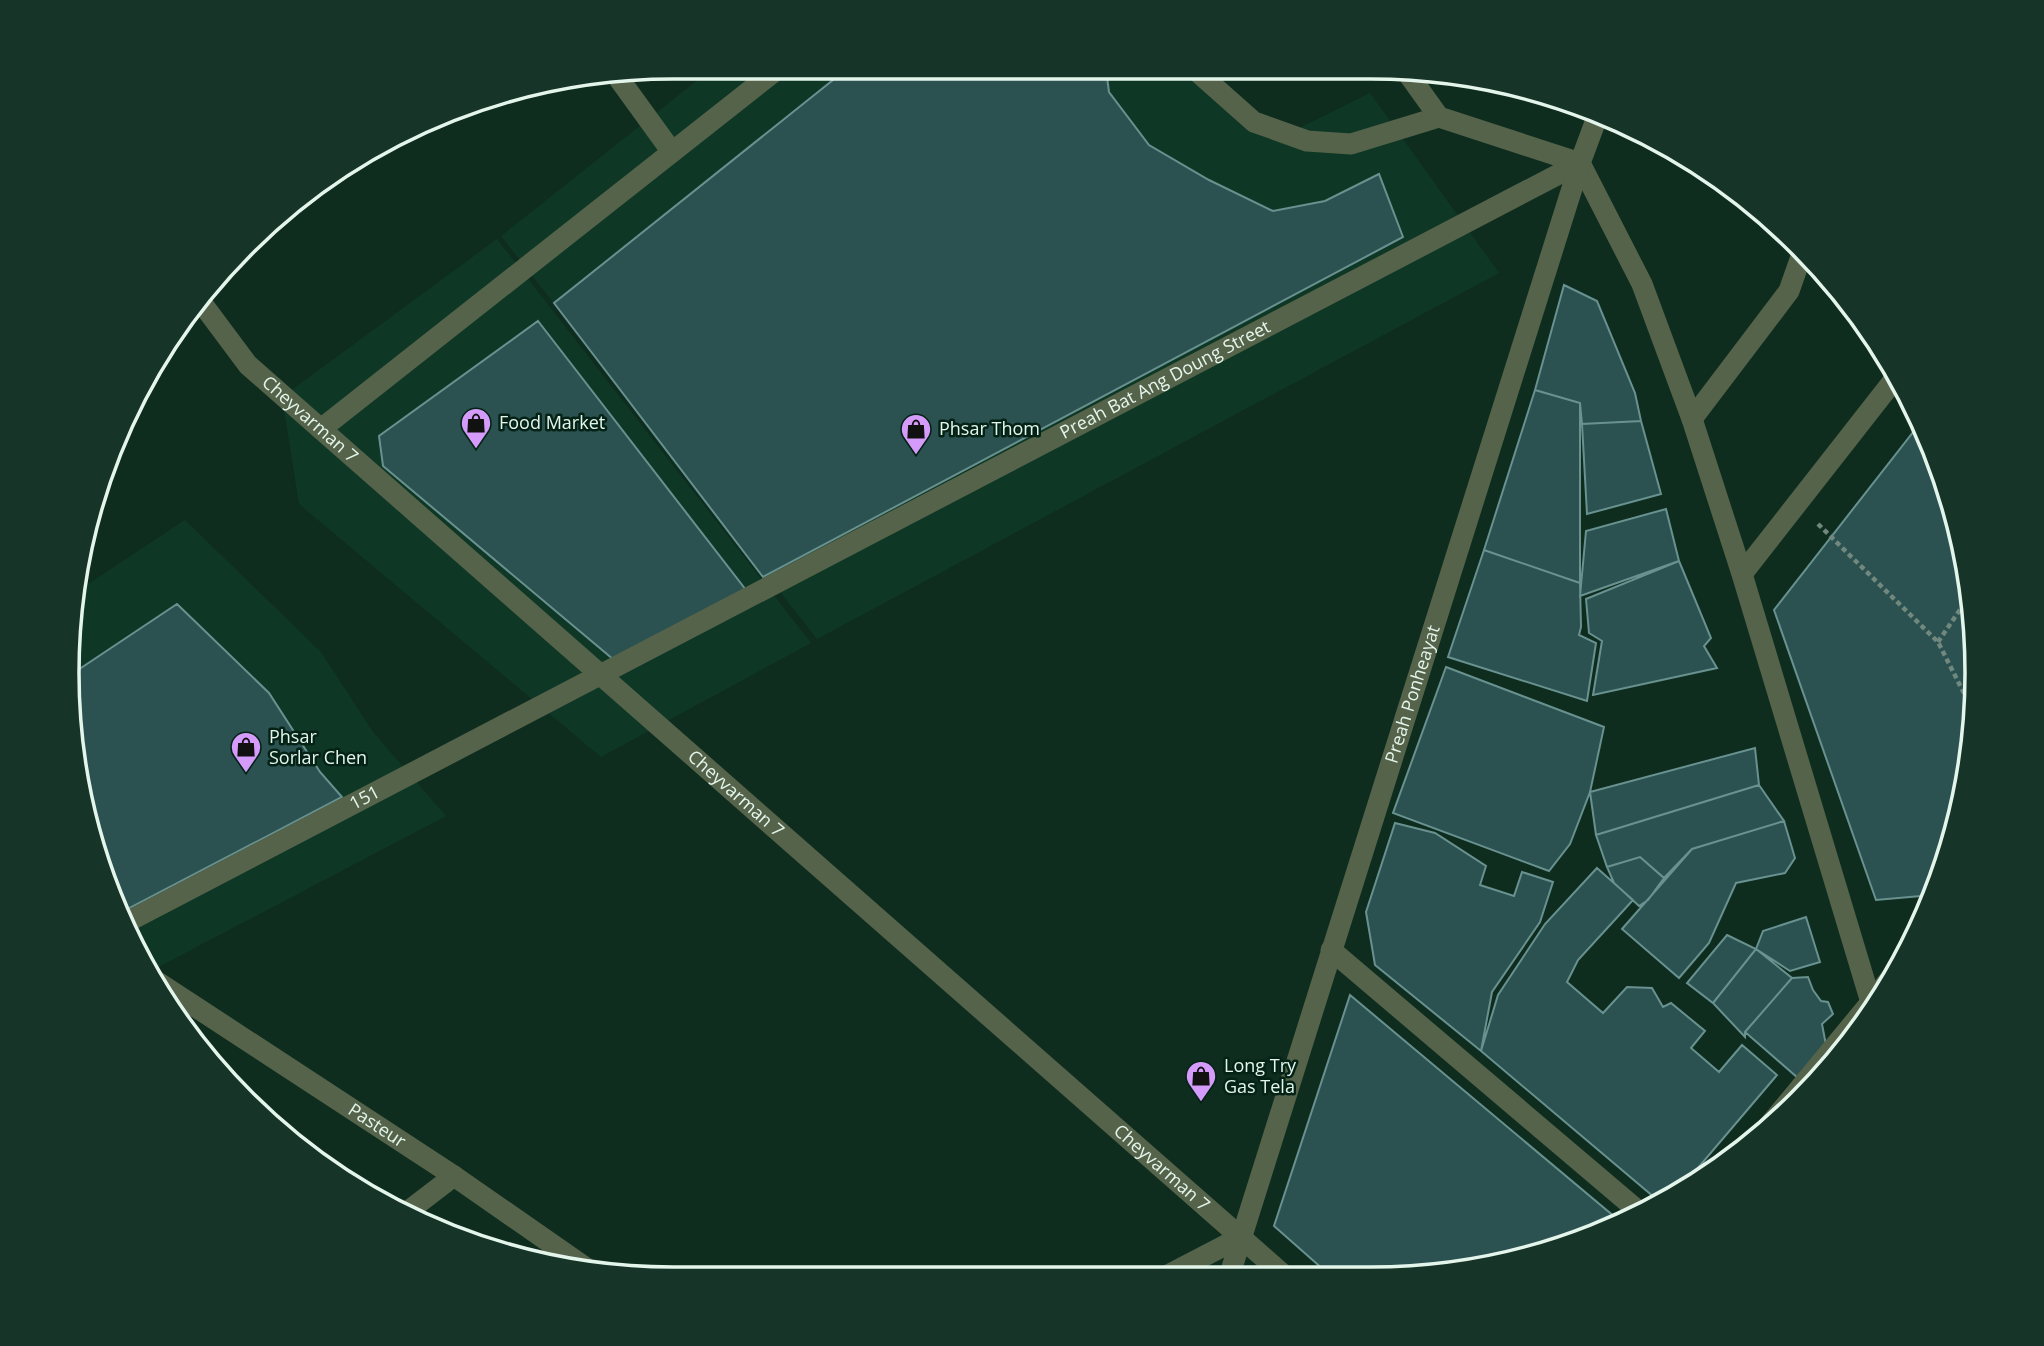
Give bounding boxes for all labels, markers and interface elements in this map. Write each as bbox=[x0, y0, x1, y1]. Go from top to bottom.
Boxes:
street label: Preah Bat Ang Doung Street bbox=[1055, 314, 1274, 444]
street label: Cheyvarman 7 bbox=[257, 370, 364, 467]
shop icon: Food Market bbox=[459, 406, 493, 450]
place label: Food Market bbox=[499, 410, 605, 434]
shop icon: Phsar Thom bbox=[899, 412, 933, 456]
place label: Phsar Thom bbox=[939, 416, 1040, 440]
street label: Preah Ponheayat bbox=[1379, 622, 1445, 766]
place label: Phsar Sorlar Chen bbox=[269, 724, 367, 769]
shop icon: Phsar Sorlar Chen bbox=[229, 730, 263, 774]
street label: Cheyvarman 7 bbox=[683, 744, 790, 842]
street label: 151 bbox=[345, 779, 384, 815]
place label: Long Try Gas Tela bbox=[1224, 1053, 1297, 1098]
shop icon: Long Try Gas Tela bbox=[1184, 1059, 1218, 1103]
street label: Pasteur bbox=[344, 1097, 411, 1153]
street label: Cheyvarman 7 bbox=[1109, 1118, 1216, 1216]

